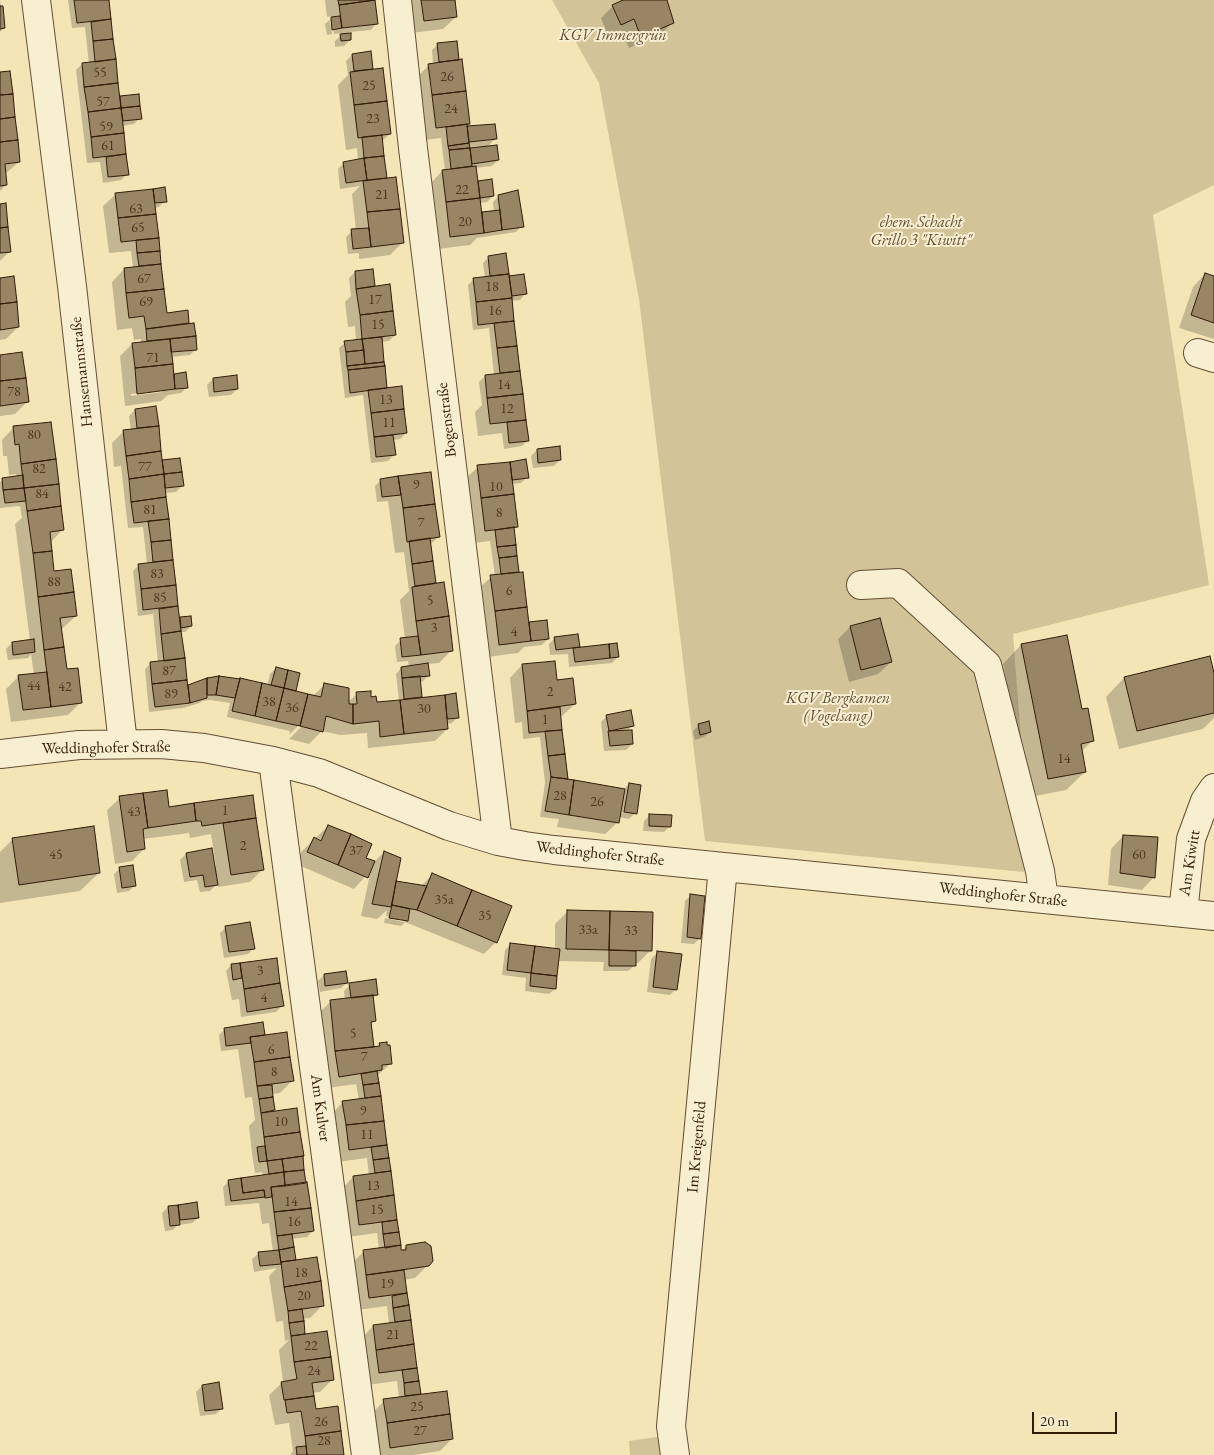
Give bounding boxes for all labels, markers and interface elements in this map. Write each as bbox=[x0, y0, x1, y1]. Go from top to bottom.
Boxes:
park label: KGV Immergrün bbox=[559, 26, 667, 46]
house number: 55 bbox=[93, 65, 107, 81]
house number: 26 bbox=[440, 69, 454, 85]
house number: 25 bbox=[362, 78, 376, 94]
house number: 57 bbox=[96, 94, 110, 110]
house number: 24 bbox=[444, 101, 458, 117]
house number: 23 bbox=[366, 111, 380, 127]
house number: 59 bbox=[99, 119, 113, 135]
house number: 61 bbox=[101, 138, 115, 154]
house number: 22 bbox=[455, 182, 469, 198]
house number: 21 bbox=[375, 187, 389, 203]
house number: 63 bbox=[129, 201, 143, 217]
park label: ehem. Schacht Grillo 3 "Kiwitt" bbox=[871, 213, 971, 251]
house number: 20 bbox=[458, 214, 472, 230]
house number: 65 bbox=[131, 220, 145, 236]
house number: 67 bbox=[137, 271, 151, 287]
house number: 18 bbox=[485, 279, 499, 295]
house number: 17 bbox=[368, 292, 382, 308]
house number: 69 bbox=[139, 294, 153, 310]
house number: 16 bbox=[488, 303, 502, 319]
street label: Hansemannstraße bbox=[67, 316, 97, 428]
house number: 15 bbox=[371, 317, 385, 333]
house number: 71 bbox=[146, 350, 160, 366]
house number: 14 bbox=[497, 377, 511, 393]
street label: Bogenstraße bbox=[433, 382, 461, 458]
house number: 78 bbox=[7, 384, 21, 400]
house number: 13 bbox=[379, 392, 393, 408]
house number: 12 bbox=[500, 401, 514, 417]
house number: 11 bbox=[382, 415, 396, 431]
house number: 80 bbox=[27, 427, 41, 443]
house number: 77 bbox=[138, 459, 152, 475]
house number: 82 bbox=[32, 461, 46, 477]
house number: 9 bbox=[413, 477, 419, 493]
house number: 10 bbox=[489, 479, 503, 495]
house number: 84 bbox=[35, 486, 49, 502]
house number: 81 bbox=[143, 502, 157, 518]
house number: 8 bbox=[496, 505, 502, 521]
house number: 7 bbox=[418, 515, 424, 531]
house number: 83 bbox=[150, 566, 164, 582]
house number: 88 bbox=[47, 574, 61, 590]
house number: 6 bbox=[506, 583, 512, 599]
house number: 85 bbox=[153, 590, 167, 606]
house number: 5 bbox=[427, 593, 433, 609]
house number: 3 bbox=[431, 620, 437, 636]
house number: 4 bbox=[511, 624, 517, 640]
house number: 87 bbox=[162, 663, 176, 679]
house number: 44 bbox=[27, 678, 41, 694]
house number: 42 bbox=[58, 679, 72, 695]
house number: 2 bbox=[547, 684, 553, 700]
house number: 89 bbox=[164, 686, 178, 702]
park label: KGV Bergkamen (Vogelsang) bbox=[786, 689, 890, 727]
house number: 38 bbox=[262, 694, 276, 710]
house number: 36 bbox=[285, 700, 299, 716]
house number: 30 bbox=[417, 701, 431, 717]
house number: 1 bbox=[542, 712, 548, 728]
street label: Weddinghofer Straße bbox=[41, 737, 171, 759]
house number: 14 bbox=[1057, 751, 1071, 767]
house number: 28 bbox=[553, 788, 567, 804]
house number: 26 bbox=[590, 794, 604, 810]
house number: 1 bbox=[222, 803, 228, 819]
house number: 43 bbox=[127, 804, 141, 820]
street label: Am Kiwitt bbox=[1175, 829, 1205, 897]
house number: 2 bbox=[240, 838, 246, 854]
street label: Weddinghofer Straße bbox=[535, 838, 665, 870]
house number: 37 bbox=[349, 843, 363, 859]
house number: 45 bbox=[49, 847, 63, 863]
house number: 60 bbox=[1132, 847, 1146, 863]
street label: Weddinghofer Straße bbox=[938, 879, 1068, 911]
house number: 35a bbox=[434, 892, 454, 908]
house number: 35 bbox=[478, 908, 492, 924]
house number: 33a bbox=[578, 922, 598, 938]
house number: 33 bbox=[624, 923, 638, 939]
house number: 3 bbox=[257, 963, 263, 979]
house number: 4 bbox=[261, 990, 267, 1006]
house number: 5 bbox=[350, 1026, 356, 1042]
house number: 6 bbox=[268, 1042, 274, 1058]
house number: 7 bbox=[361, 1049, 367, 1065]
house number: 8 bbox=[271, 1064, 277, 1080]
street label: Am Kulver bbox=[306, 1073, 334, 1143]
street label: Im Kreigenfeld bbox=[683, 1100, 711, 1194]
house number: 9 bbox=[360, 1103, 366, 1119]
house number: 10 bbox=[274, 1114, 288, 1130]
house number: 11 bbox=[360, 1127, 374, 1143]
house number: 13 bbox=[366, 1178, 380, 1194]
house number: 14 bbox=[284, 1194, 298, 1210]
house number: 15 bbox=[370, 1202, 384, 1218]
house number: 16 bbox=[287, 1214, 301, 1230]
house number: 18 bbox=[294, 1265, 308, 1281]
house number: 19 bbox=[380, 1276, 394, 1292]
house number: 20 bbox=[297, 1288, 311, 1304]
house number: 21 bbox=[386, 1327, 400, 1343]
house number: 22 bbox=[304, 1338, 318, 1354]
house number: 24 bbox=[307, 1363, 321, 1379]
house number: 25 bbox=[410, 1399, 424, 1415]
scale bar bbox=[1034, 1402, 1119, 1434]
text: 20 m bbox=[1040, 1411, 1069, 1430]
house number: 26 bbox=[314, 1414, 328, 1430]
house number: 27 bbox=[413, 1423, 427, 1439]
house number: 28 bbox=[317, 1433, 331, 1449]

